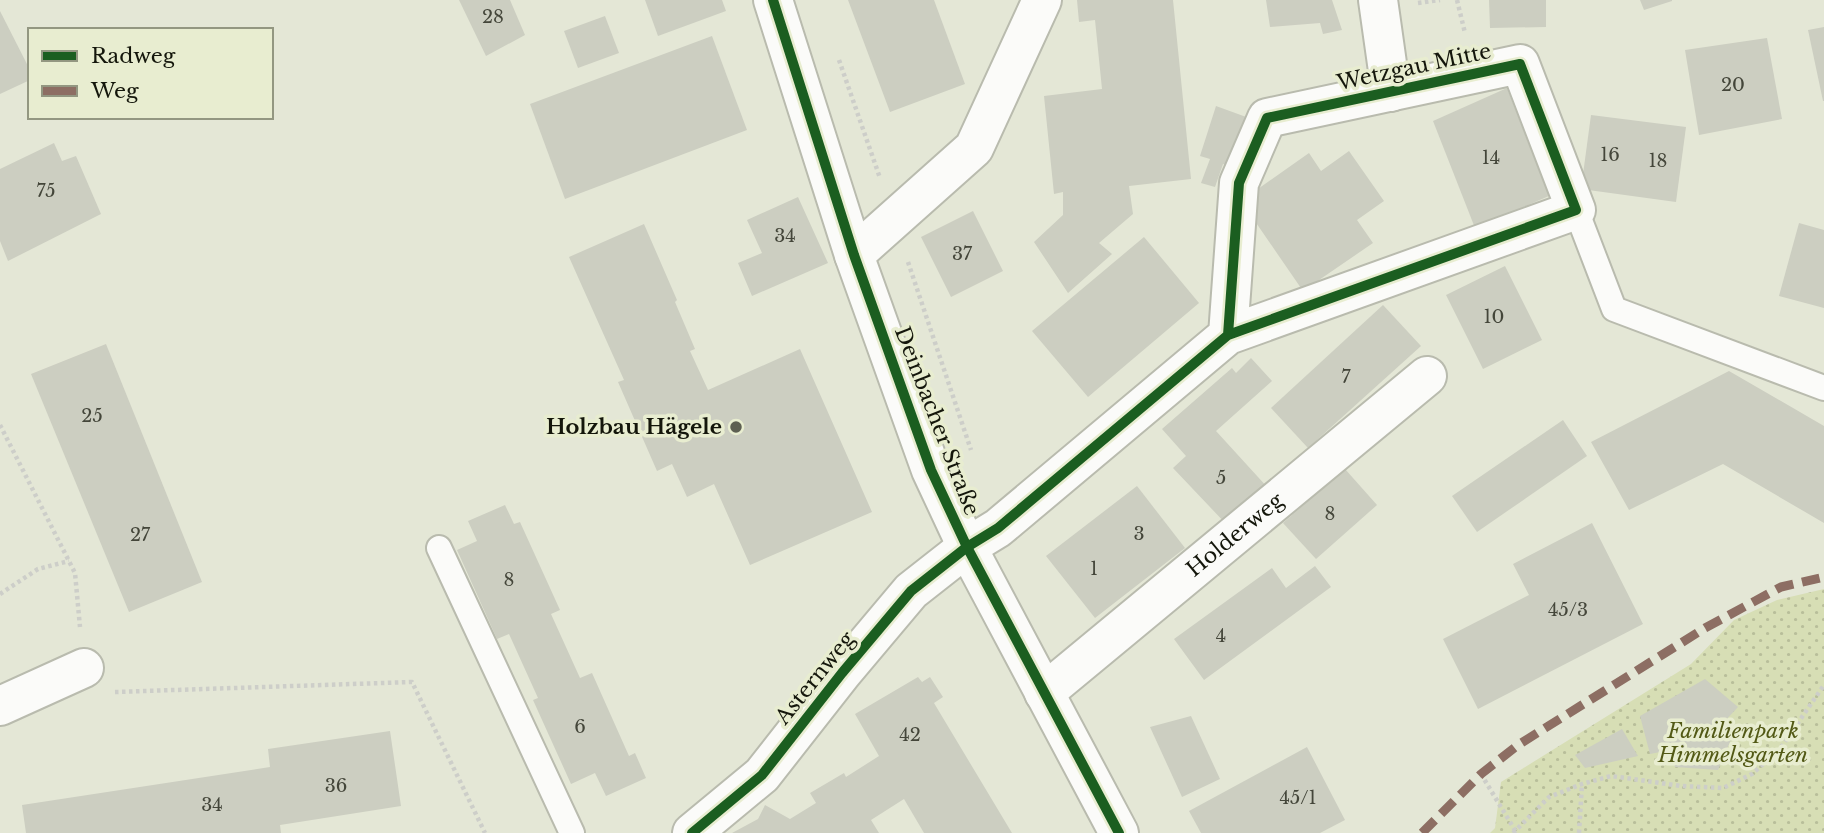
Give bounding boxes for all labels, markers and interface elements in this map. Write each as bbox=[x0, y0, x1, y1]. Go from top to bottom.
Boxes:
house number: 28 bbox=[482, 6, 504, 28]
legend bbox=[28, 28, 273, 119]
street label: Wetzgau Mitte bbox=[1334, 38, 1494, 96]
text: Radweg bbox=[91, 43, 176, 69]
house number: 20 bbox=[1721, 74, 1745, 96]
text: Weg bbox=[90, 78, 139, 104]
house number: 16 bbox=[1600, 144, 1620, 166]
house number: 14 bbox=[1482, 147, 1500, 169]
house number: 18 bbox=[1649, 150, 1667, 172]
house number: 75 bbox=[36, 180, 56, 202]
house number: 34 bbox=[774, 225, 796, 247]
house number: 37 bbox=[952, 243, 973, 265]
house number: 10 bbox=[1484, 306, 1504, 328]
street label: Deinbacher Straße bbox=[889, 323, 985, 519]
house number: 7 bbox=[1341, 366, 1351, 388]
house number: 25 bbox=[81, 405, 103, 427]
place label: Holzbau Hägele bbox=[546, 414, 722, 440]
marker: Holzbau Hägele bbox=[728, 419, 744, 435]
house number: 5 bbox=[1216, 467, 1226, 489]
street label: Holderweg bbox=[1181, 487, 1289, 582]
house number: 8 bbox=[1325, 503, 1335, 525]
house number: 3 bbox=[1133, 523, 1145, 545]
house number: 27 bbox=[130, 524, 151, 546]
house number: 1 bbox=[1090, 558, 1098, 580]
house number: 8 bbox=[504, 569, 514, 591]
house number: 45/3 bbox=[1548, 599, 1588, 621]
house number: 4 bbox=[1216, 625, 1226, 647]
street label: Asternweg bbox=[769, 626, 861, 730]
house number: 6 bbox=[574, 716, 586, 738]
park label: Familienpark Himmelsgarten bbox=[1657, 718, 1808, 768]
house number: 42 bbox=[899, 724, 921, 746]
house number: 36 bbox=[325, 775, 347, 797]
house number: 45/1 bbox=[1279, 787, 1317, 809]
house number: 34 bbox=[201, 794, 223, 816]

